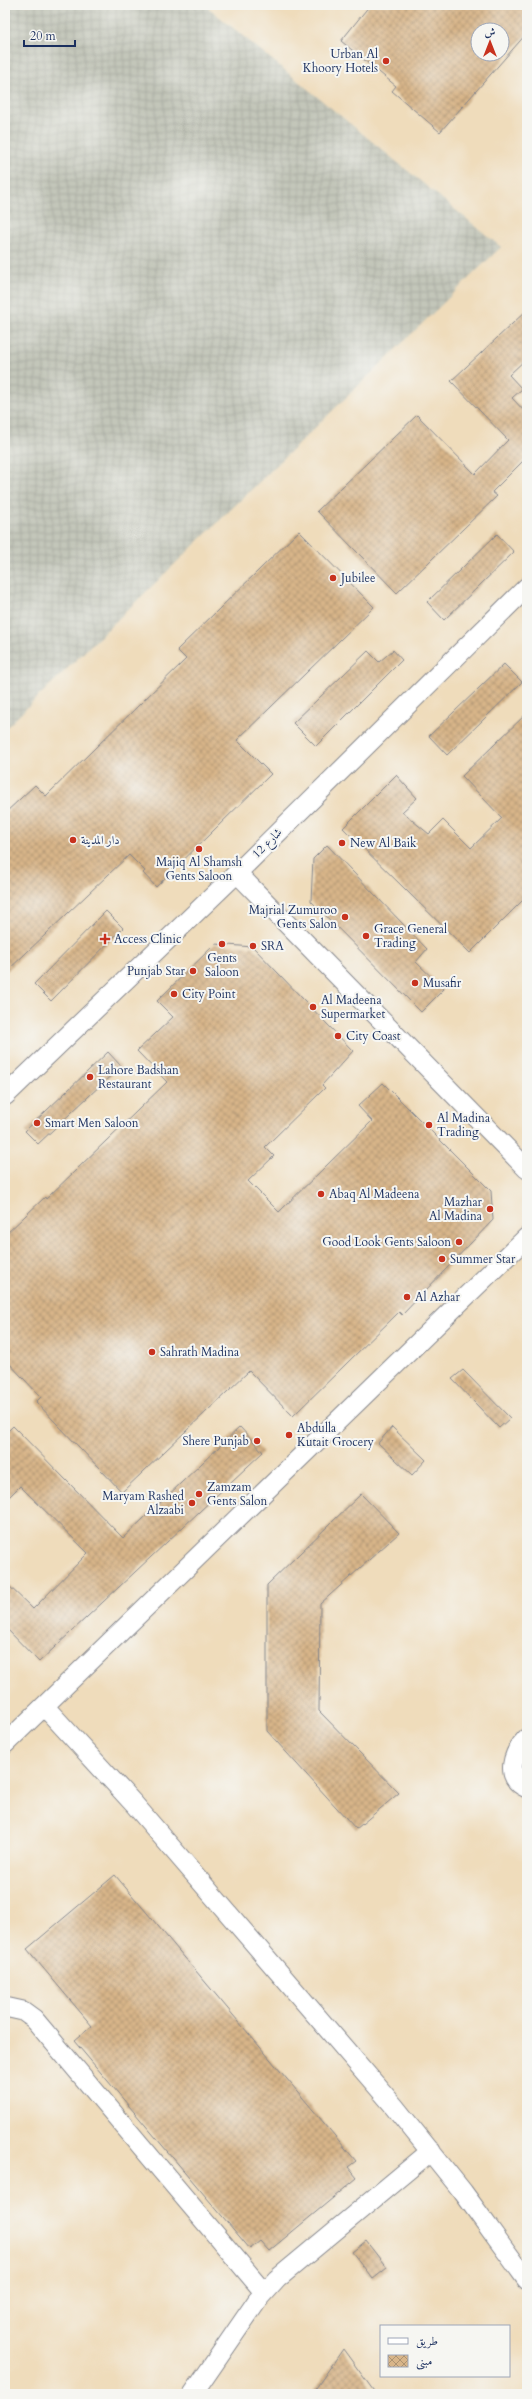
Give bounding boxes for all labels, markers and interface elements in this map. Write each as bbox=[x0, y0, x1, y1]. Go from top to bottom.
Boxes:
scale bar bbox=[24, 22, 75, 48]
north arrow bbox=[470, 22, 510, 62]
text: ش bbox=[485, 25, 496, 40]
text: 20 m bbox=[30, 28, 57, 44]
place label: Urban Al Khoory Hotels bbox=[303, 46, 378, 76]
marker: Urban Al Khoory Hotels bbox=[381, 56, 391, 66]
place label: Jubilee bbox=[339, 570, 375, 586]
marker: Jubilee bbox=[328, 573, 338, 583]
street label: شارع 12 bbox=[248, 824, 288, 864]
place label: دار المدينة bbox=[81, 832, 120, 848]
marker: دار المدينة bbox=[68, 835, 78, 845]
place label: New Al Baik bbox=[350, 835, 417, 851]
marker: New Al Baik bbox=[337, 838, 347, 848]
marker: Majiq Al Shamsh Gents Saloon bbox=[194, 844, 204, 854]
place label: Majiq Al Shamsh Gents Saloon bbox=[156, 854, 243, 884]
place label: Majrial Zumuroo Gents Salon bbox=[249, 902, 338, 932]
marker: Majrial Zumuroo Gents Salon bbox=[340, 912, 350, 922]
place label: Grace General Trading bbox=[374, 921, 447, 951]
place label: Access Clinic bbox=[114, 931, 182, 947]
marker: Grace General Trading bbox=[361, 931, 371, 941]
marker: Access Clinic bbox=[99, 933, 111, 945]
place label: SRA bbox=[261, 938, 284, 954]
marker: Gents Saloon bbox=[217, 939, 227, 949]
marker: SRA bbox=[248, 941, 258, 951]
place label: Gents Saloon bbox=[205, 950, 239, 980]
place label: Punjab Star bbox=[127, 963, 186, 979]
marker: Punjab Star bbox=[188, 966, 198, 976]
place label: Musafir bbox=[423, 975, 462, 991]
marker: Musafir bbox=[410, 978, 420, 988]
place label: City Point bbox=[182, 986, 236, 1002]
marker: City Point bbox=[169, 989, 179, 999]
place label: Al Madeena Supermarket bbox=[321, 992, 385, 1022]
marker: Al Madeena Supermarket bbox=[308, 1002, 318, 1012]
place label: City Coast bbox=[346, 1028, 401, 1044]
marker: City Coast bbox=[333, 1031, 343, 1041]
place label: Lahore Badshan Restaurant bbox=[98, 1062, 179, 1092]
marker: Lahore Badshan Restaurant bbox=[85, 1072, 95, 1082]
place label: Al Madina Trading bbox=[437, 1110, 491, 1140]
place label: Smart Men Saloon bbox=[45, 1115, 139, 1131]
marker: Smart Men Saloon bbox=[32, 1118, 42, 1128]
marker: Al Madina Trading bbox=[424, 1120, 434, 1130]
place label: Abaq Al Madeena bbox=[329, 1186, 420, 1202]
marker: Abaq Al Madeena bbox=[316, 1189, 326, 1199]
place label: Mazhar Al Madina bbox=[429, 1194, 483, 1224]
marker: Mazhar Al Madina bbox=[485, 1204, 495, 1214]
place label: Good Look Gents Saloon bbox=[322, 1234, 451, 1250]
marker: Good Look Gents Saloon bbox=[454, 1237, 464, 1247]
place label: Summer Star bbox=[450, 1251, 516, 1267]
marker: Summer Star bbox=[437, 1254, 447, 1264]
place label: Al Azhar bbox=[415, 1289, 460, 1305]
marker: Al Azhar bbox=[402, 1292, 412, 1302]
place label: Sahrath Madina bbox=[160, 1344, 240, 1360]
marker: Sahrath Madina bbox=[147, 1347, 157, 1357]
place label: Abdulla Kutait Grocery bbox=[297, 1420, 375, 1450]
marker: Abdulla Kutait Grocery bbox=[284, 1430, 294, 1440]
place label: Shere Punjab bbox=[182, 1433, 249, 1449]
marker: Shere Punjab bbox=[252, 1436, 262, 1446]
place label: Zamzam Gents Salon bbox=[207, 1479, 268, 1509]
place label: Maryam Rashed Alzaabi bbox=[102, 1488, 185, 1518]
marker: Zamzam Gents Salon bbox=[194, 1489, 204, 1499]
marker: Maryam Rashed Alzaabi bbox=[187, 1498, 197, 1508]
legend bbox=[380, 2325, 510, 2377]
text: طريق bbox=[416, 2333, 438, 2349]
text: مبنى bbox=[416, 2353, 432, 2370]

